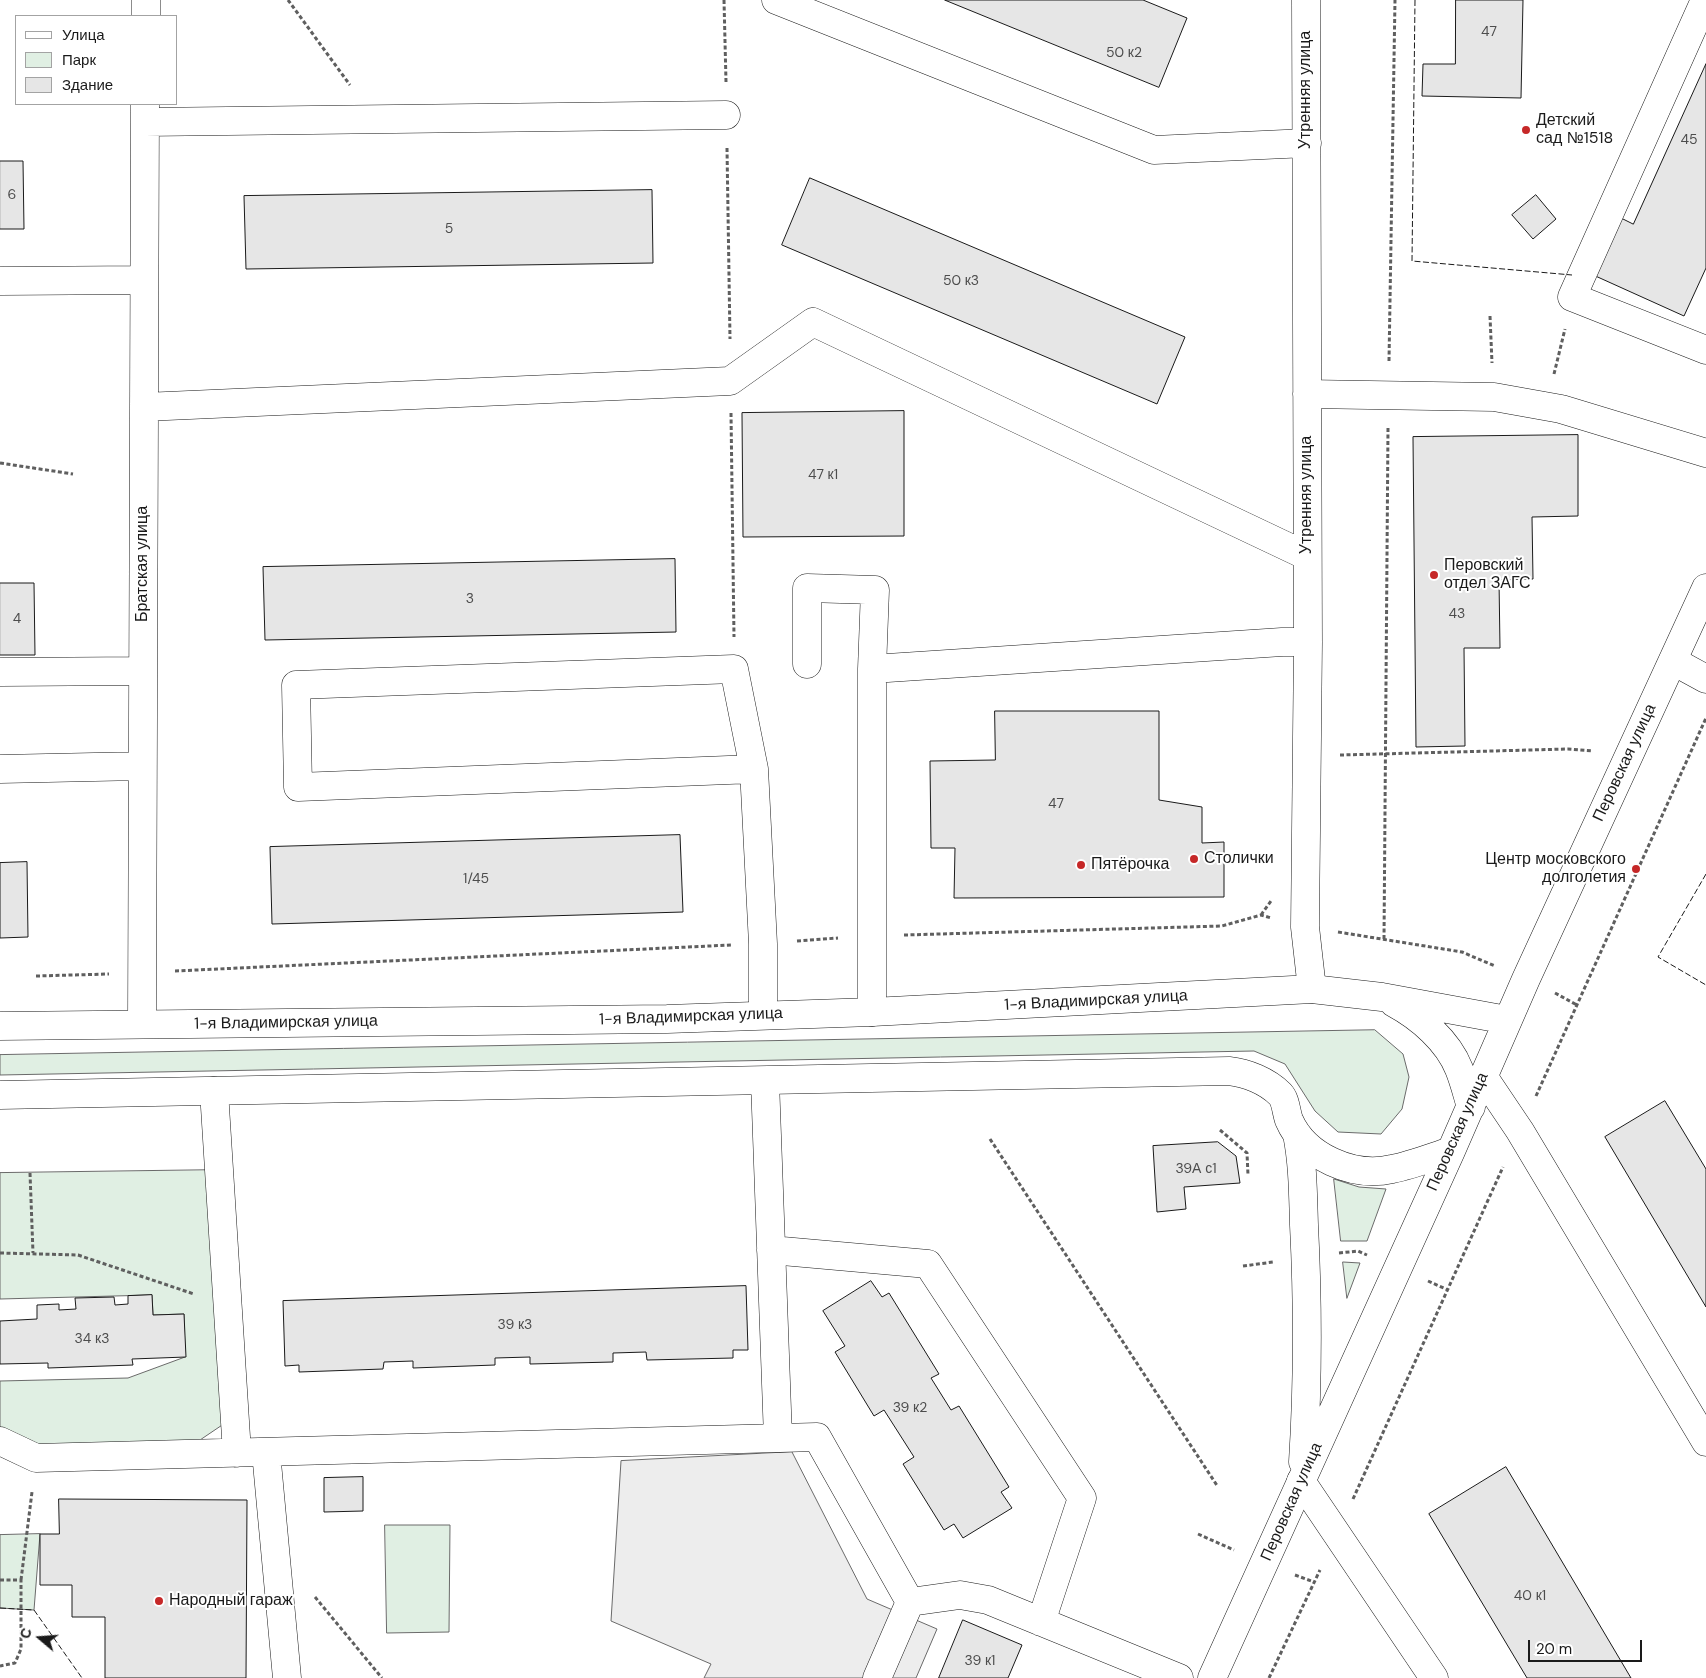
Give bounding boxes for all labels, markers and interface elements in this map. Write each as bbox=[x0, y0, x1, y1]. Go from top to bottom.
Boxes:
legend bbox=[15, 15, 178, 105]
house number: 47 bbox=[1481, 24, 1497, 40]
text: Улица bbox=[62, 25, 105, 45]
street label: Утренняя улица bbox=[1296, 31, 1316, 149]
house number: 50 к2 bbox=[1106, 45, 1142, 61]
text: Парк bbox=[62, 50, 96, 70]
text: Здание bbox=[62, 75, 113, 95]
place label: Детский сад №1518 bbox=[1536, 111, 1613, 149]
marker: Детский сад №1518 bbox=[1520, 124, 1532, 136]
house number: 45 bbox=[1680, 132, 1698, 148]
house number: 6 bbox=[8, 187, 16, 203]
house number: 5 bbox=[445, 221, 453, 237]
house number: 50 к3 bbox=[943, 273, 979, 289]
street label: Утренняя улица bbox=[1297, 436, 1317, 554]
house number: 47 к1 bbox=[808, 467, 838, 483]
street label: Братская улица bbox=[133, 506, 153, 622]
place label: Перовский отдел ЗАГС bbox=[1444, 556, 1530, 594]
marker: Перовский отдел ЗАГС bbox=[1428, 569, 1440, 581]
house number: 3 bbox=[466, 591, 474, 607]
house number: 43 bbox=[1449, 606, 1465, 622]
house number: 4 bbox=[13, 611, 21, 627]
street label: Перовская улица bbox=[1589, 701, 1661, 825]
house number: 47 bbox=[1048, 796, 1064, 812]
place label: Столички bbox=[1204, 849, 1274, 869]
place label: Центр московского долголетия bbox=[1485, 850, 1626, 888]
marker: Столички bbox=[1188, 853, 1200, 865]
place label: Пятёрочка bbox=[1091, 855, 1169, 875]
marker: Пятёрочка bbox=[1075, 859, 1087, 871]
marker: Центр московского долголетия bbox=[1630, 863, 1642, 875]
house number: 1/45 bbox=[463, 871, 489, 887]
street label: 1-я Владимирская улица bbox=[1004, 987, 1188, 1015]
street label: 1-я Владимирская улица bbox=[599, 1004, 783, 1030]
street label: 1-я Владимирская улица bbox=[194, 1012, 378, 1034]
street label: Перовская улица bbox=[1423, 1070, 1493, 1194]
house number: 39А с1 bbox=[1175, 1161, 1217, 1177]
house number: 39 к3 bbox=[498, 1317, 532, 1333]
house number: 34 к3 bbox=[75, 1331, 109, 1347]
house number: 39 к2 bbox=[893, 1400, 927, 1416]
street label: Перовская улица bbox=[1257, 1440, 1327, 1564]
house number: 40 к1 bbox=[1514, 1588, 1546, 1604]
place label: Народный гараж bbox=[169, 1591, 293, 1611]
marker: Народный гараж bbox=[153, 1595, 165, 1607]
north arrow bbox=[15, 1613, 65, 1663]
text: С bbox=[16, 1626, 36, 1641]
scale bar bbox=[1531, 1630, 1645, 1662]
text: 20 m bbox=[1536, 1639, 1572, 1659]
house number: 39 к1 bbox=[965, 1653, 995, 1669]

